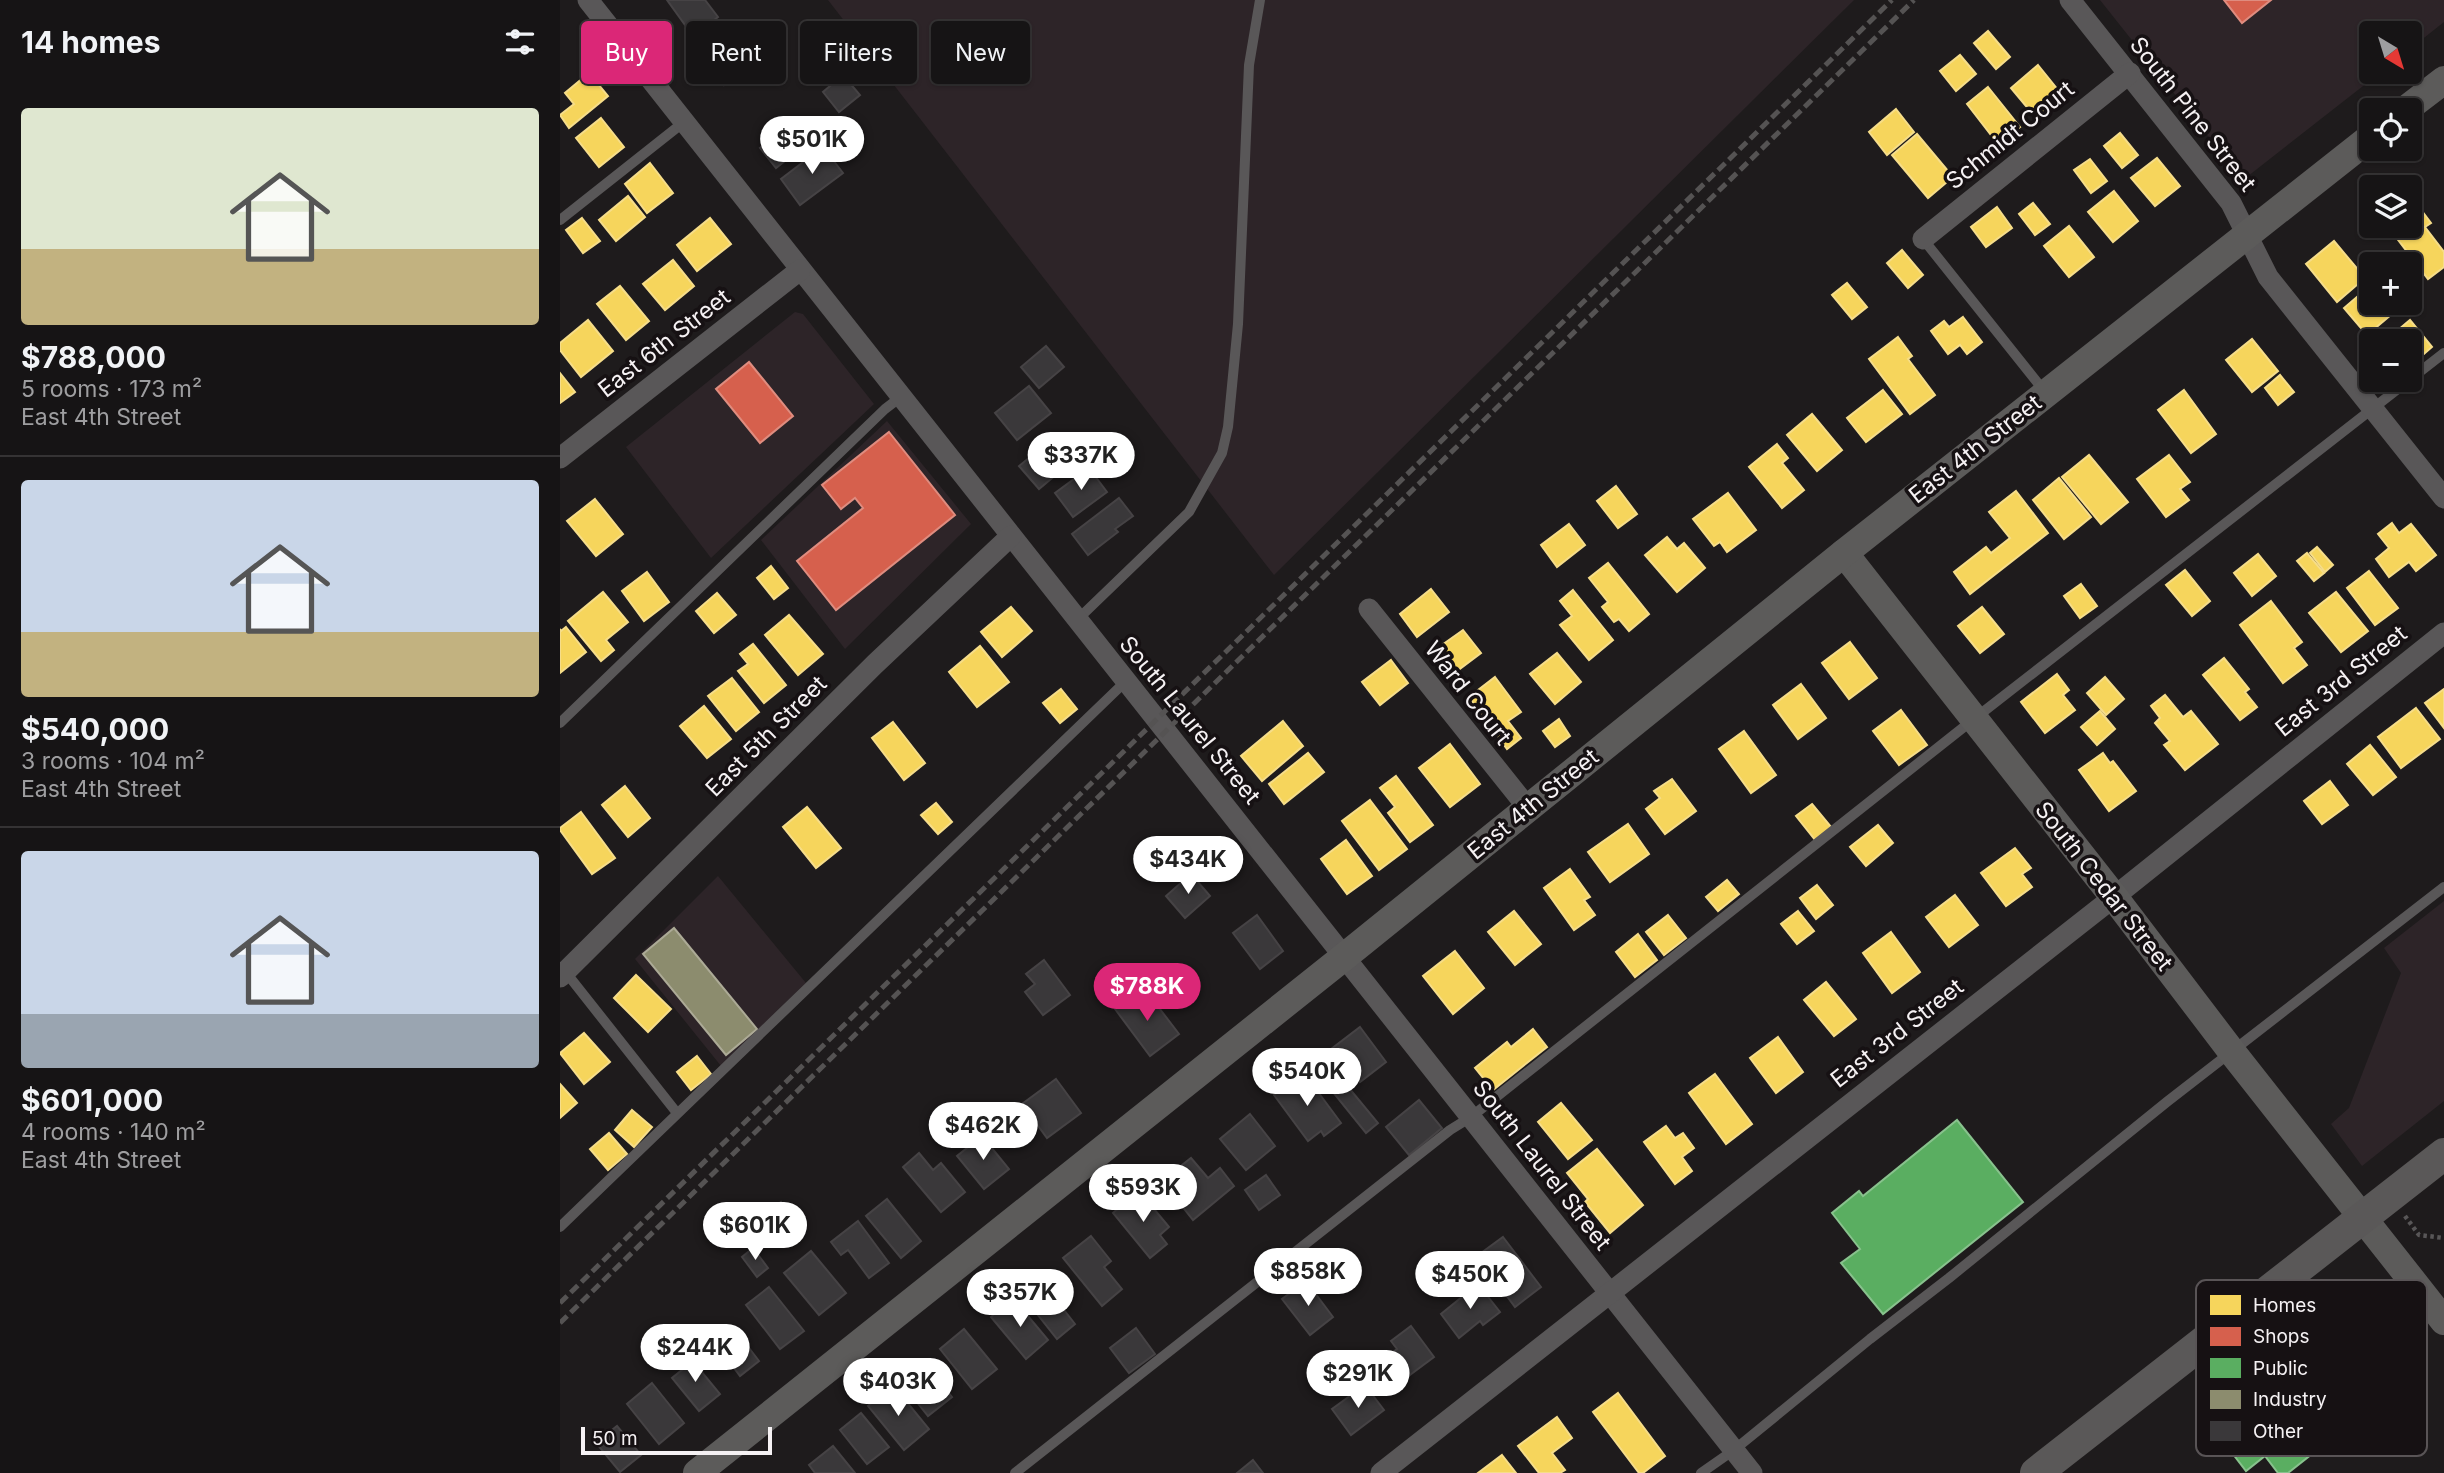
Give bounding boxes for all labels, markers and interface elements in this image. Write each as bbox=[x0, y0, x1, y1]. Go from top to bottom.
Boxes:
chip: Buy bbox=[581, 21, 672, 84]
chip: Rent bbox=[686, 21, 786, 84]
chip: Filters bbox=[800, 21, 917, 84]
chip: New bbox=[931, 21, 1030, 84]
north arrow bbox=[2359, 21, 2422, 84]
map controls bbox=[2359, 21, 2422, 392]
icon: filters bbox=[501, 23, 539, 61]
text: 14 homes bbox=[21, 24, 160, 60]
street label: South Pine Street bbox=[2124, 31, 2262, 197]
street label: Schmidt Court bbox=[1940, 75, 2080, 195]
button: locate bbox=[2359, 98, 2422, 161]
pin: $501K bbox=[763, 116, 861, 176]
text: $501K bbox=[776, 125, 848, 153]
icon: home bbox=[217, 154, 343, 280]
button: layers bbox=[2359, 175, 2422, 238]
button: + bbox=[2359, 252, 2422, 315]
street label: East 6th Street bbox=[592, 283, 736, 403]
button: − bbox=[2359, 329, 2422, 392]
text: $788,000 bbox=[21, 339, 166, 375]
text: 5 rooms · 173 m² bbox=[21, 375, 202, 403]
street label: East 4th Street bbox=[1903, 388, 2047, 509]
text: East 4th Street bbox=[21, 403, 181, 431]
pin: $337K bbox=[1032, 433, 1130, 492]
text: $337K bbox=[1044, 441, 1118, 469]
icon: home bbox=[217, 526, 343, 652]
street label: East 3rd Street bbox=[2270, 619, 2413, 742]
street label: South Laurel Street bbox=[1114, 630, 1267, 810]
street label: Ward Court bbox=[1419, 636, 1517, 751]
street label: East 5th Street bbox=[700, 669, 833, 802]
text: $540,000 bbox=[21, 711, 169, 747]
street label: East 4th Street bbox=[1462, 742, 1604, 865]
text: 3 rooms · 104 m² bbox=[21, 747, 205, 775]
text: East 4th Street bbox=[21, 775, 181, 803]
street label: South Cedar Street bbox=[2029, 796, 2179, 977]
pin: $434K bbox=[1139, 836, 1237, 896]
text: $434K bbox=[1149, 845, 1227, 873]
icon: home bbox=[217, 897, 343, 1023]
pin: $788K bbox=[1098, 964, 1196, 1023]
text: $788K bbox=[1110, 972, 1184, 1000]
street label: East 3rd Street bbox=[1825, 972, 1969, 1094]
pin: $540K bbox=[1258, 1048, 1356, 1108]
text: $540K bbox=[1268, 1057, 1346, 1085]
street label: South Laurel Street bbox=[1467, 1074, 1617, 1256]
text: $601,000 bbox=[21, 1082, 163, 1118]
pin: $462K bbox=[934, 1102, 1032, 1162]
text: $462K bbox=[945, 1111, 1021, 1139]
text: 4 rooms · 140 m² bbox=[21, 1118, 206, 1146]
text: East 4th Street bbox=[21, 1146, 181, 1174]
pin: $593K bbox=[1094, 1164, 1192, 1224]
text: $593K bbox=[1105, 1173, 1181, 1201]
pin: $601K bbox=[706, 1202, 804, 1262]
text: $601K bbox=[719, 1211, 791, 1239]
pin: $858K bbox=[1259, 1248, 1357, 1308]
pin: $450K bbox=[1421, 1252, 1519, 1311]
text: $858K bbox=[1270, 1257, 1346, 1285]
text: $450K bbox=[1431, 1260, 1509, 1288]
pin: $357K bbox=[971, 1270, 1069, 1329]
text: $357K bbox=[983, 1278, 1057, 1306]
legend bbox=[2196, 1280, 2427, 1456]
text: Homes bbox=[2253, 1294, 2316, 1317]
pin: $244K bbox=[646, 1324, 744, 1384]
text: Shops bbox=[2253, 1325, 2309, 1348]
text: $244K bbox=[657, 1333, 733, 1361]
pin: $291K bbox=[1309, 1350, 1407, 1410]
text: Public bbox=[2253, 1357, 2308, 1380]
pin: $403K bbox=[849, 1358, 947, 1418]
text: $291K bbox=[1323, 1359, 1393, 1387]
text: $403K bbox=[859, 1367, 937, 1395]
text: Industry bbox=[2253, 1388, 2327, 1411]
text: Other bbox=[2253, 1420, 2303, 1443]
scale bar bbox=[581, 1424, 772, 1456]
text: 50 m bbox=[592, 1427, 638, 1450]

